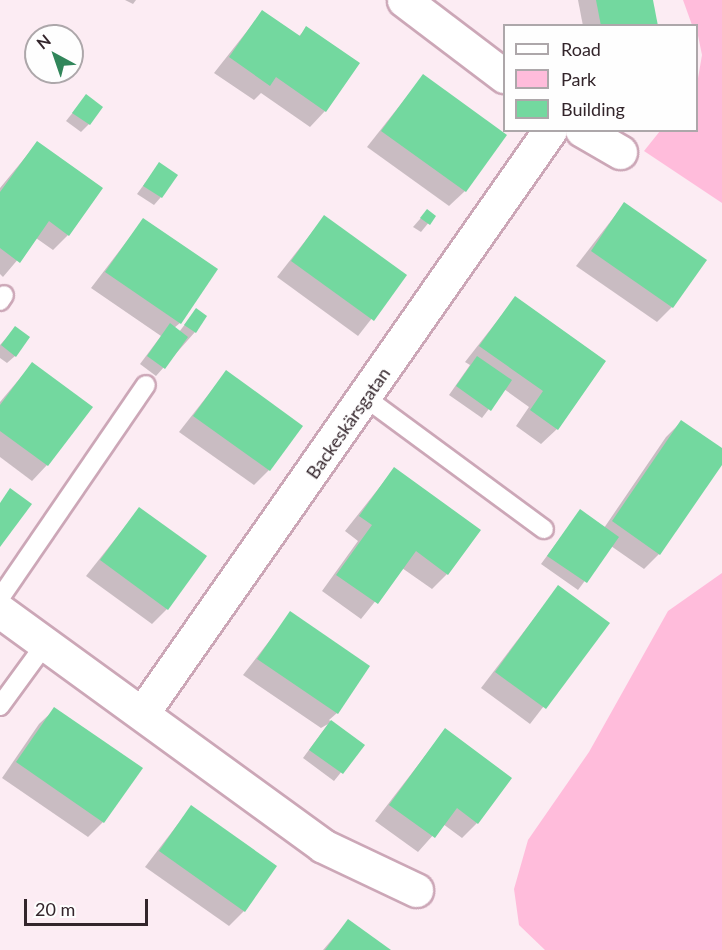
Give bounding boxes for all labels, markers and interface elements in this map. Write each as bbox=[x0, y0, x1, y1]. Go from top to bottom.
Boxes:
north arrow bbox=[24, 24, 84, 84]
legend bbox=[503, 24, 698, 132]
text: N bbox=[33, 30, 54, 53]
text: Road bbox=[561, 38, 601, 60]
text: Park bbox=[561, 68, 596, 90]
text: Building bbox=[561, 98, 625, 120]
street label: Backeskärsgatan bbox=[302, 363, 394, 483]
scale bar bbox=[27, 887, 152, 925]
text: 20 m bbox=[35, 898, 75, 920]

